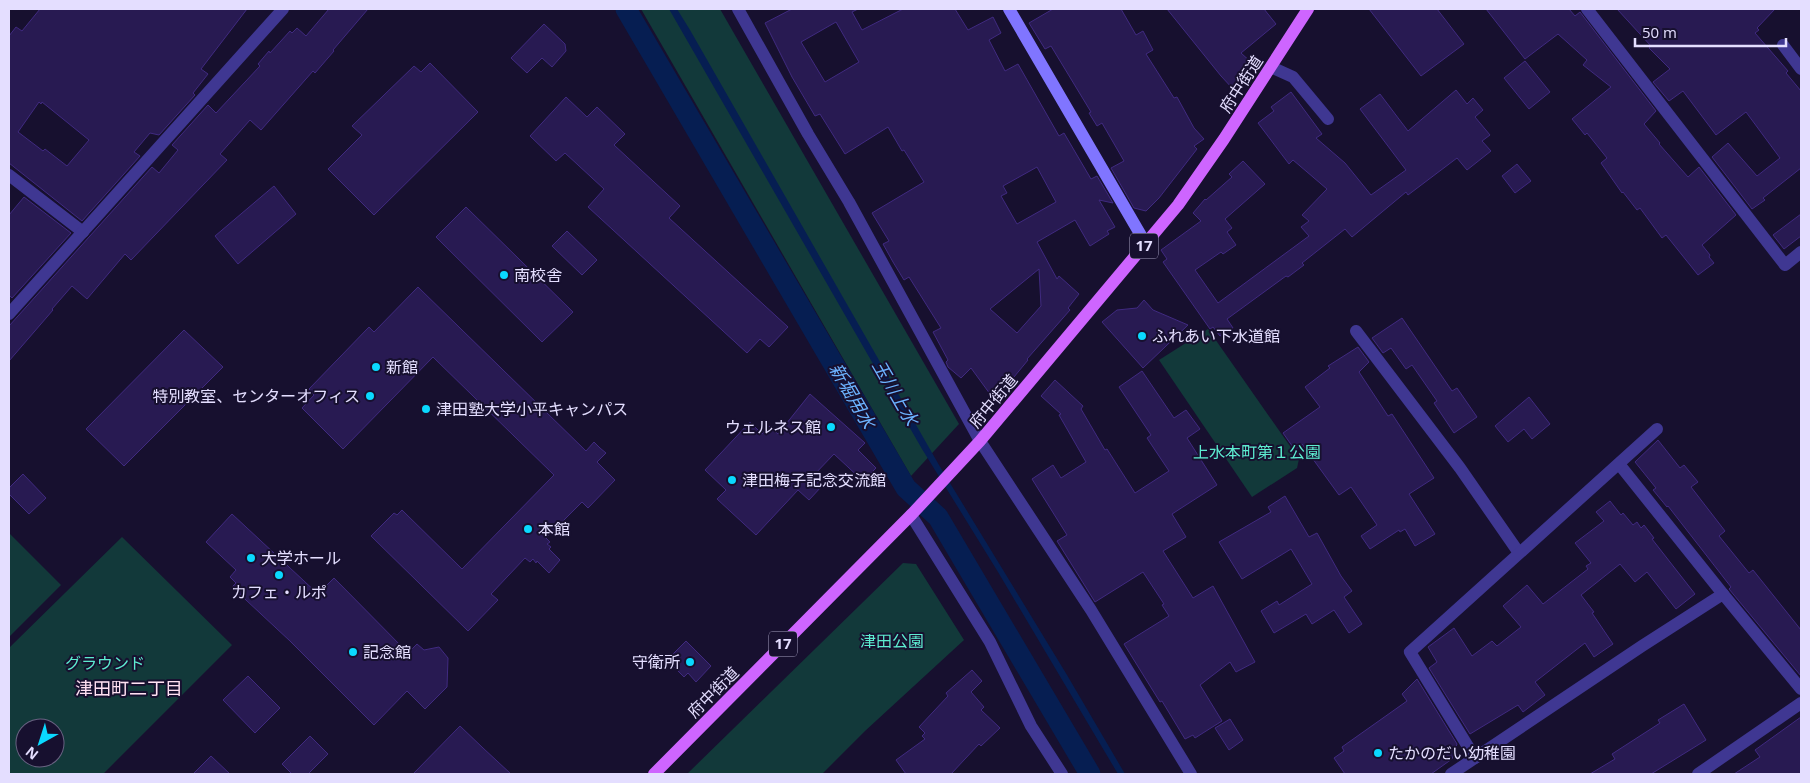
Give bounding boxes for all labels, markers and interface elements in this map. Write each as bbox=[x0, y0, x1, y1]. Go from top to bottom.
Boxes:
scale bar bbox=[1635, 15, 1786, 47]
text: 50 m bbox=[1642, 22, 1677, 42]
street label: 府中街道 bbox=[1214, 51, 1268, 117]
road number: 17 bbox=[1130, 234, 1158, 258]
place label: 南校舎 bbox=[514, 264, 562, 286]
marker: 南校舎 bbox=[498, 269, 510, 281]
place label: ふれあい下水道館 bbox=[1152, 325, 1280, 347]
marker: ふれあい下水道館 bbox=[1136, 330, 1148, 342]
water label: 玉川上水 bbox=[867, 355, 925, 431]
place label: 新館 bbox=[386, 356, 418, 378]
water label: 新堀用水 bbox=[824, 358, 882, 434]
marker: 新館 bbox=[370, 361, 382, 373]
street label: 府中街道 bbox=[964, 369, 1022, 433]
place label: 特別教室、センターオフィス bbox=[152, 385, 360, 407]
marker: 特別教室、センターオフィス bbox=[364, 390, 376, 402]
place label: 津田塾大学小平キャンパス bbox=[436, 398, 628, 420]
marker: 津田塾大学小平キャンパス bbox=[420, 403, 432, 415]
place label: ウェルネス館 bbox=[725, 416, 821, 438]
marker: ウェルネス館 bbox=[825, 421, 837, 433]
park label: 上水本町第１公園 bbox=[1193, 441, 1321, 463]
place label: 津田梅子記念交流館 bbox=[742, 469, 886, 491]
marker: 津田梅子記念交流館 bbox=[726, 474, 738, 486]
place label: 本館 bbox=[538, 518, 570, 540]
marker: 本館 bbox=[522, 523, 534, 535]
place label: 大学ホール bbox=[261, 547, 341, 569]
marker: 大学ホール bbox=[245, 552, 257, 564]
marker: カフェ・ルポ bbox=[273, 569, 285, 581]
place label: カフェ・ルポ bbox=[231, 581, 327, 603]
park label: 津田公園 bbox=[860, 630, 924, 652]
road number: 17 bbox=[769, 632, 797, 656]
place label: 記念館 bbox=[363, 641, 411, 663]
marker: 記念館 bbox=[347, 646, 359, 658]
place label: 守衛所 bbox=[632, 651, 680, 673]
park label: グラウンド bbox=[65, 652, 145, 674]
marker: 守衛所 bbox=[684, 656, 696, 668]
street label: 府中街道 bbox=[683, 662, 743, 722]
district label: 津田町二丁目 bbox=[75, 676, 183, 700]
north arrow bbox=[15, 718, 65, 768]
place label: たかのだい幼稚園 bbox=[1388, 742, 1516, 764]
text: N bbox=[21, 743, 42, 764]
marker: たかのだい幼稚園 bbox=[1372, 747, 1384, 759]

